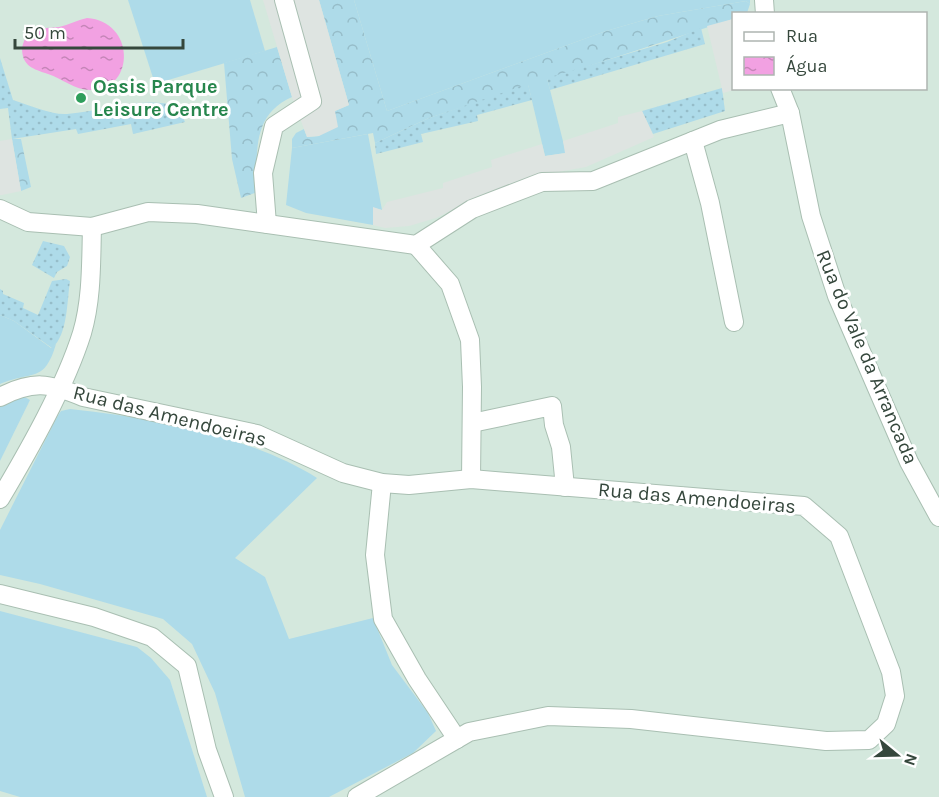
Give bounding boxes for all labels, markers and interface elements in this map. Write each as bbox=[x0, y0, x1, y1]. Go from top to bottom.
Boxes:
scale bar bbox=[15, 12, 183, 50]
legend bbox=[732, 12, 927, 90]
text: 50 m bbox=[24, 22, 66, 44]
text: Rua bbox=[786, 25, 818, 47]
text: Água bbox=[786, 54, 827, 77]
place label: Oasis Parque Leisure Centre bbox=[93, 75, 229, 121]
marker: Oasis Parque Leisure Centre bbox=[74, 91, 88, 105]
street label: Rua do Vale da Arrancada bbox=[811, 246, 923, 468]
street label: Rua das Amendoeiras bbox=[71, 381, 269, 451]
street label: Rua das Amendoeiras bbox=[597, 478, 797, 518]
north arrow bbox=[867, 725, 927, 785]
text: N bbox=[900, 751, 922, 768]

